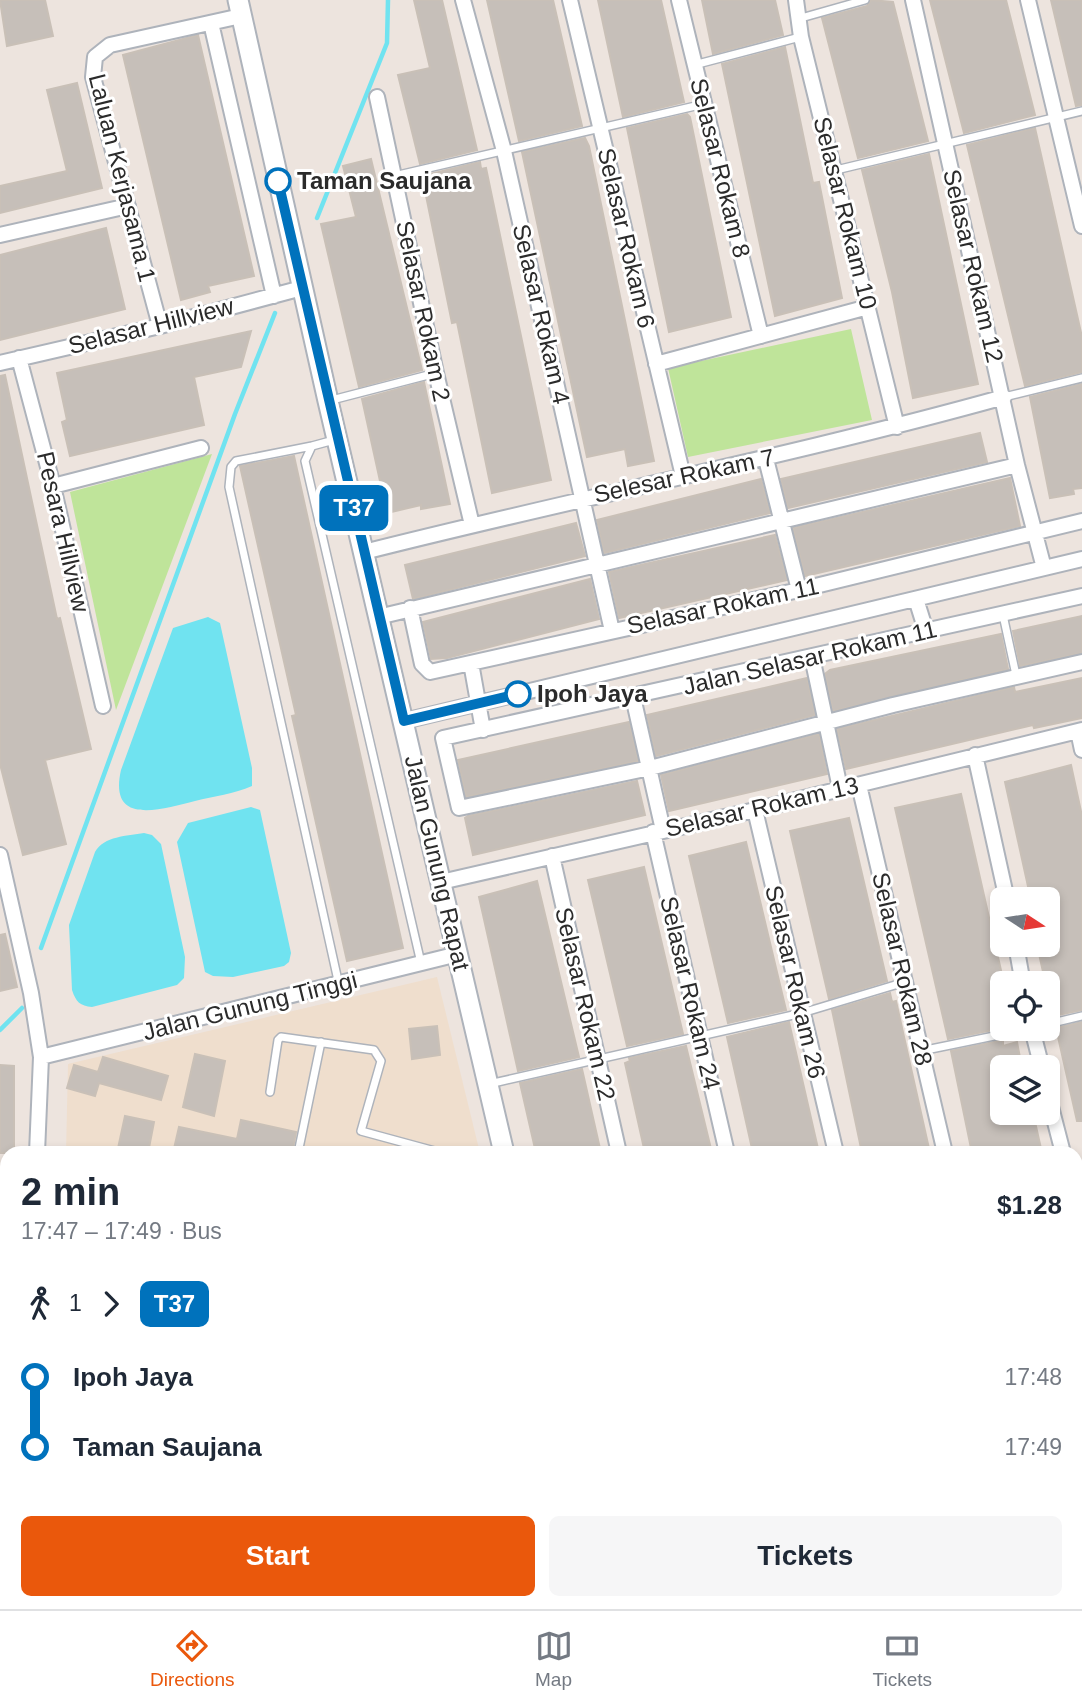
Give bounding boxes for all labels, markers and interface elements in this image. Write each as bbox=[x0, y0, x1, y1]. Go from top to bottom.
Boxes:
street label: Laluan Kerjasama 1 bbox=[84, 71, 161, 285]
street label: Selasar Rokam 8 bbox=[685, 75, 756, 260]
street label: Selasar Rokam 10 bbox=[809, 114, 882, 312]
street label: Selasar Rokam 6 bbox=[593, 145, 660, 331]
place label: Taman Saujana bbox=[297, 167, 472, 194]
street label: Selasar Rokam 12 bbox=[938, 167, 1009, 365]
marker: Taman Saujana bbox=[265, 168, 291, 194]
street label: Selasar Rokam 2 bbox=[391, 218, 456, 404]
street label: Selasar Rokam 4 bbox=[508, 221, 575, 407]
street label: Selasar Hillview bbox=[65, 292, 237, 359]
street label: Selesar Rokam 7 bbox=[591, 443, 777, 508]
street label: Pesara Hillview bbox=[32, 449, 95, 615]
line badge: T37 bbox=[314, 485, 394, 531]
text: T37 bbox=[333, 494, 375, 521]
street label: Selasar Rokam 11 bbox=[624, 572, 821, 639]
street label: Jalan Selasar Rokam 11 bbox=[680, 615, 939, 700]
place label: Ipoh Jaya bbox=[537, 680, 648, 707]
marker: Ipoh Jaya bbox=[505, 681, 531, 707]
street label: Jalan Gunung Rapat bbox=[400, 753, 475, 974]
street label: Selasar Rokam 13 bbox=[663, 771, 861, 842]
street label: Selasar Rokam 28 bbox=[867, 870, 938, 1068]
street label: Selasar Rokam 26 bbox=[760, 883, 831, 1081]
north arrow bbox=[990, 887, 1060, 957]
map controls bbox=[990, 887, 1060, 1125]
street label: Selasar Rokam 24 bbox=[655, 894, 726, 1092]
street label: Selasar Rokam 22 bbox=[550, 905, 621, 1103]
street label: Jalan Gunung Tinggi bbox=[140, 966, 360, 1045]
button: locate bbox=[990, 971, 1060, 1041]
button: layers bbox=[990, 1055, 1060, 1125]
text: 2 min bbox=[21, 1171, 120, 1213]
text: $1.28 bbox=[997, 1190, 1062, 1220]
text: 17:47 – 17:49 · Bus bbox=[21, 1218, 222, 1244]
icon: walk bbox=[21, 1285, 59, 1323]
icon: forward bbox=[92, 1285, 130, 1323]
text: 1 bbox=[69, 1290, 82, 1316]
text: T37 bbox=[154, 1290, 195, 1317]
text: Ipoh Jaya bbox=[73, 1362, 193, 1392]
text: 17:48 bbox=[1004, 1364, 1062, 1390]
text: Taman Saujana bbox=[73, 1432, 262, 1462]
text: 17:49 bbox=[1004, 1434, 1062, 1460]
button: Start bbox=[21, 1516, 535, 1596]
button: Tickets bbox=[549, 1516, 1062, 1596]
tab: Directions bbox=[150, 1627, 234, 1691]
tab: Map bbox=[535, 1627, 573, 1691]
tab: Tickets bbox=[873, 1627, 932, 1691]

